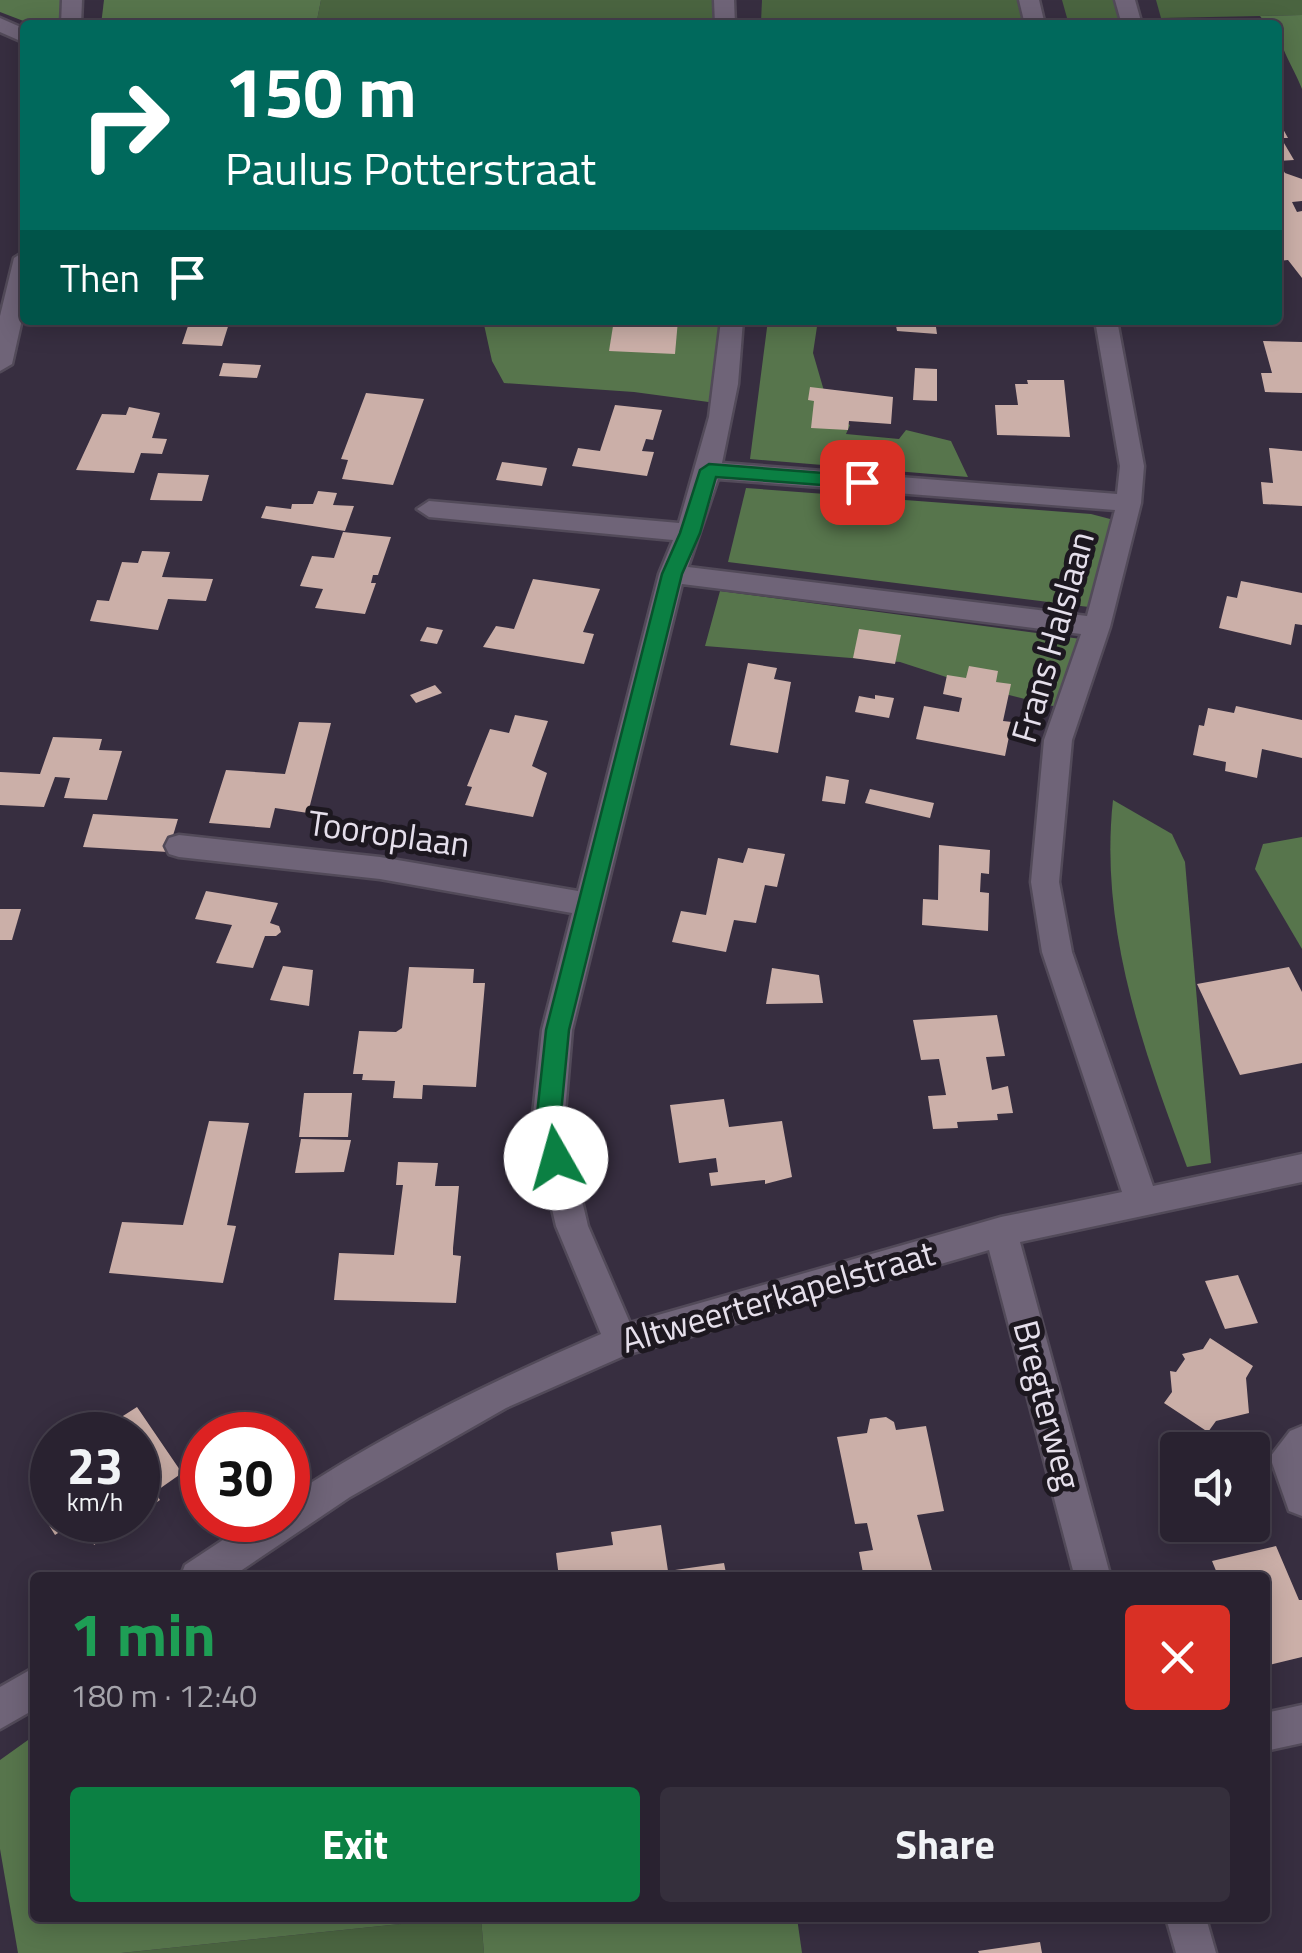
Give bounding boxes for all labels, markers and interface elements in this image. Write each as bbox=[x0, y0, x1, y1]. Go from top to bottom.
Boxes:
text: 150 m bbox=[225, 38, 417, 144]
icon: right bbox=[60, 60, 190, 190]
text: Paulus Potterstraat bbox=[225, 134, 596, 202]
text: Then bbox=[60, 249, 140, 307]
icon: arrive bbox=[160, 250, 215, 305]
pin bbox=[820, 440, 905, 525]
icon: arrive bbox=[835, 455, 890, 510]
street label: Frans Halslaan bbox=[996, 525, 1108, 749]
street label: Tooroplaan bbox=[305, 795, 474, 871]
position arrow bbox=[504, 1106, 608, 1210]
street label: Altweerterkapelstraat bbox=[615, 1225, 941, 1367]
street label: Bregterweg bbox=[999, 1314, 1096, 1495]
speed limit sign: 30 bbox=[180, 1412, 310, 1542]
text: 23 bbox=[67, 1427, 123, 1503]
map controls bbox=[1160, 1432, 1270, 1542]
button: sound bbox=[1160, 1432, 1270, 1542]
text: km/h bbox=[67, 1483, 123, 1521]
text: 1 min bbox=[70, 1588, 216, 1679]
button: close bbox=[1125, 1605, 1230, 1710]
text: 180 m · 12:40 bbox=[70, 1671, 257, 1719]
button: Exit bbox=[70, 1787, 640, 1902]
button: Share bbox=[660, 1787, 1230, 1902]

